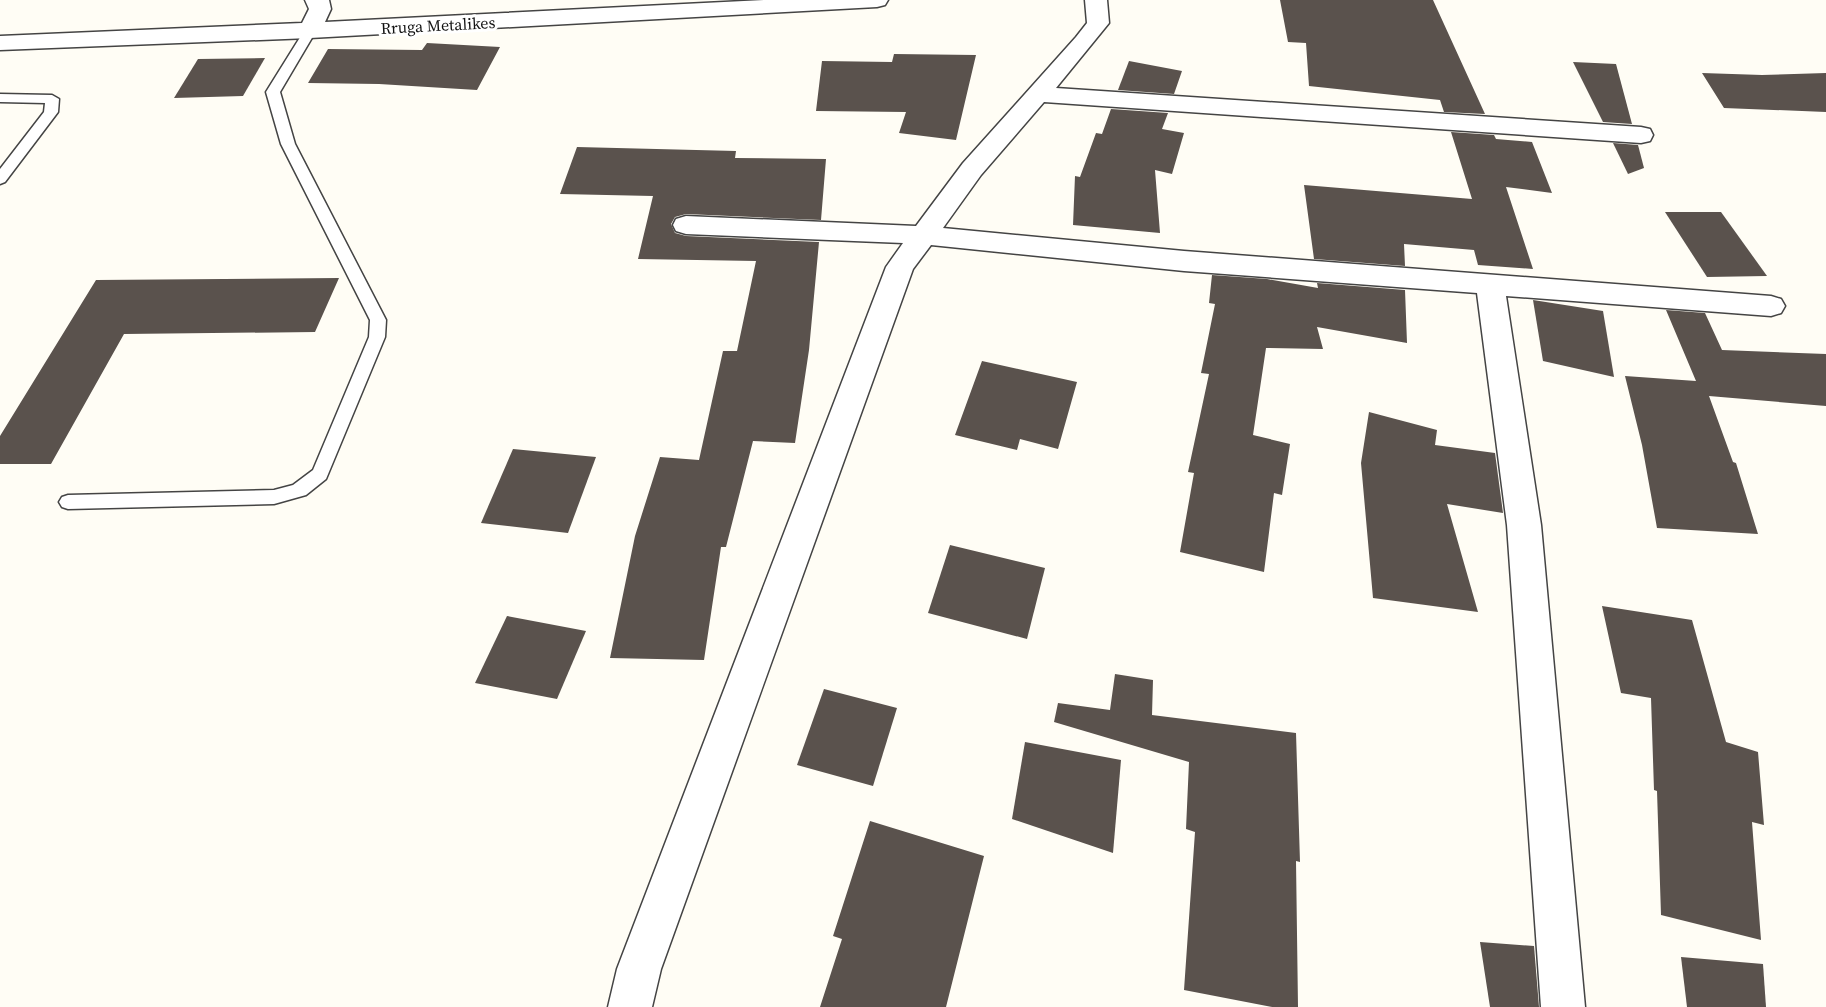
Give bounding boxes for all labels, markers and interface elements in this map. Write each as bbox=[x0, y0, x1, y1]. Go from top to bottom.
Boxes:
street label: Rruga Metalikes bbox=[380, 11, 496, 39]

